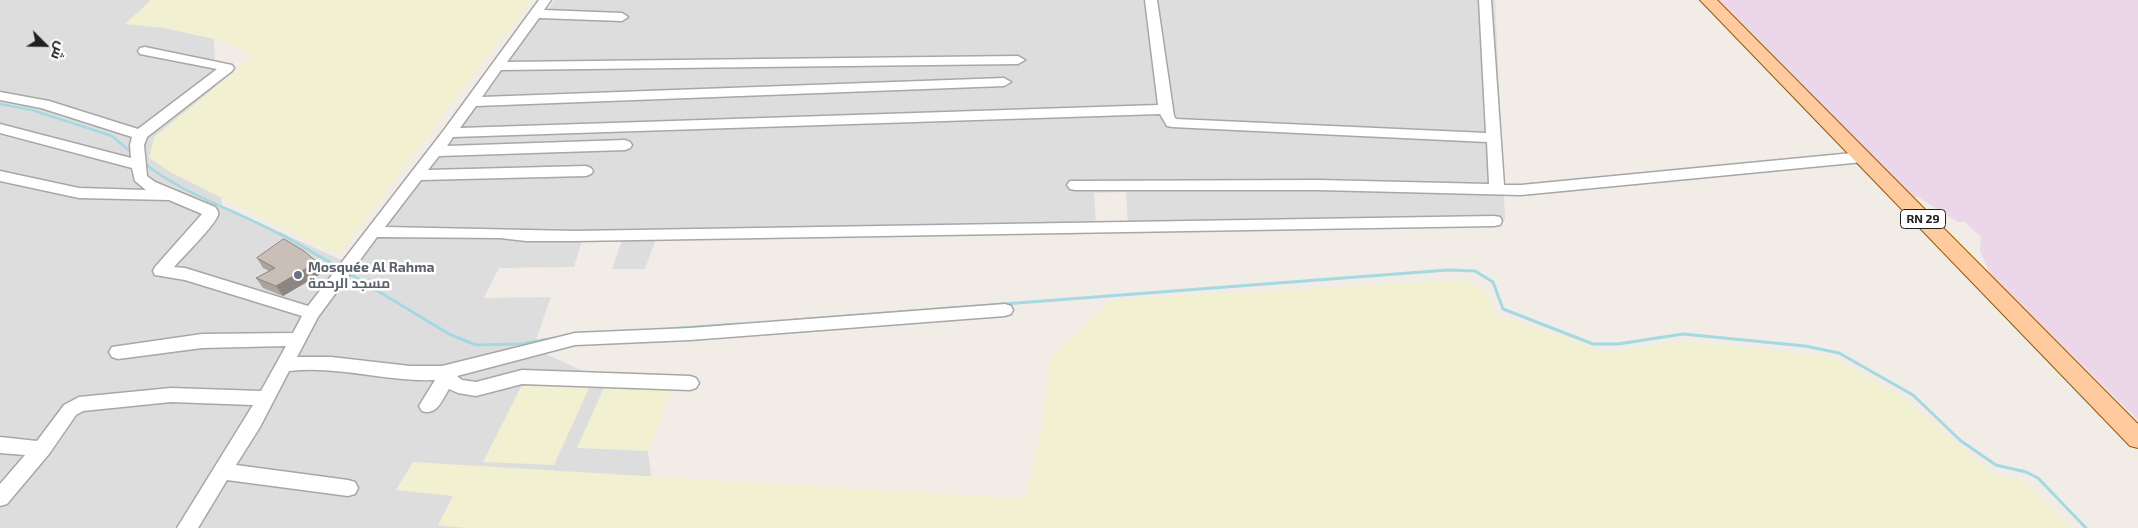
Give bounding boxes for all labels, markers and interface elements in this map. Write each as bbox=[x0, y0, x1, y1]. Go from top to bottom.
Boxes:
north arrow bbox=[20, 20, 70, 70]
text: ش bbox=[48, 39, 71, 63]
road number: RN 29 bbox=[1900, 210, 1946, 228]
place label: Mosquée Al Rahma مسجد الرحمة bbox=[308, 259, 434, 292]
marker: Mosquée Al Rahma مسجد الرحمة bbox=[292, 269, 304, 281]

